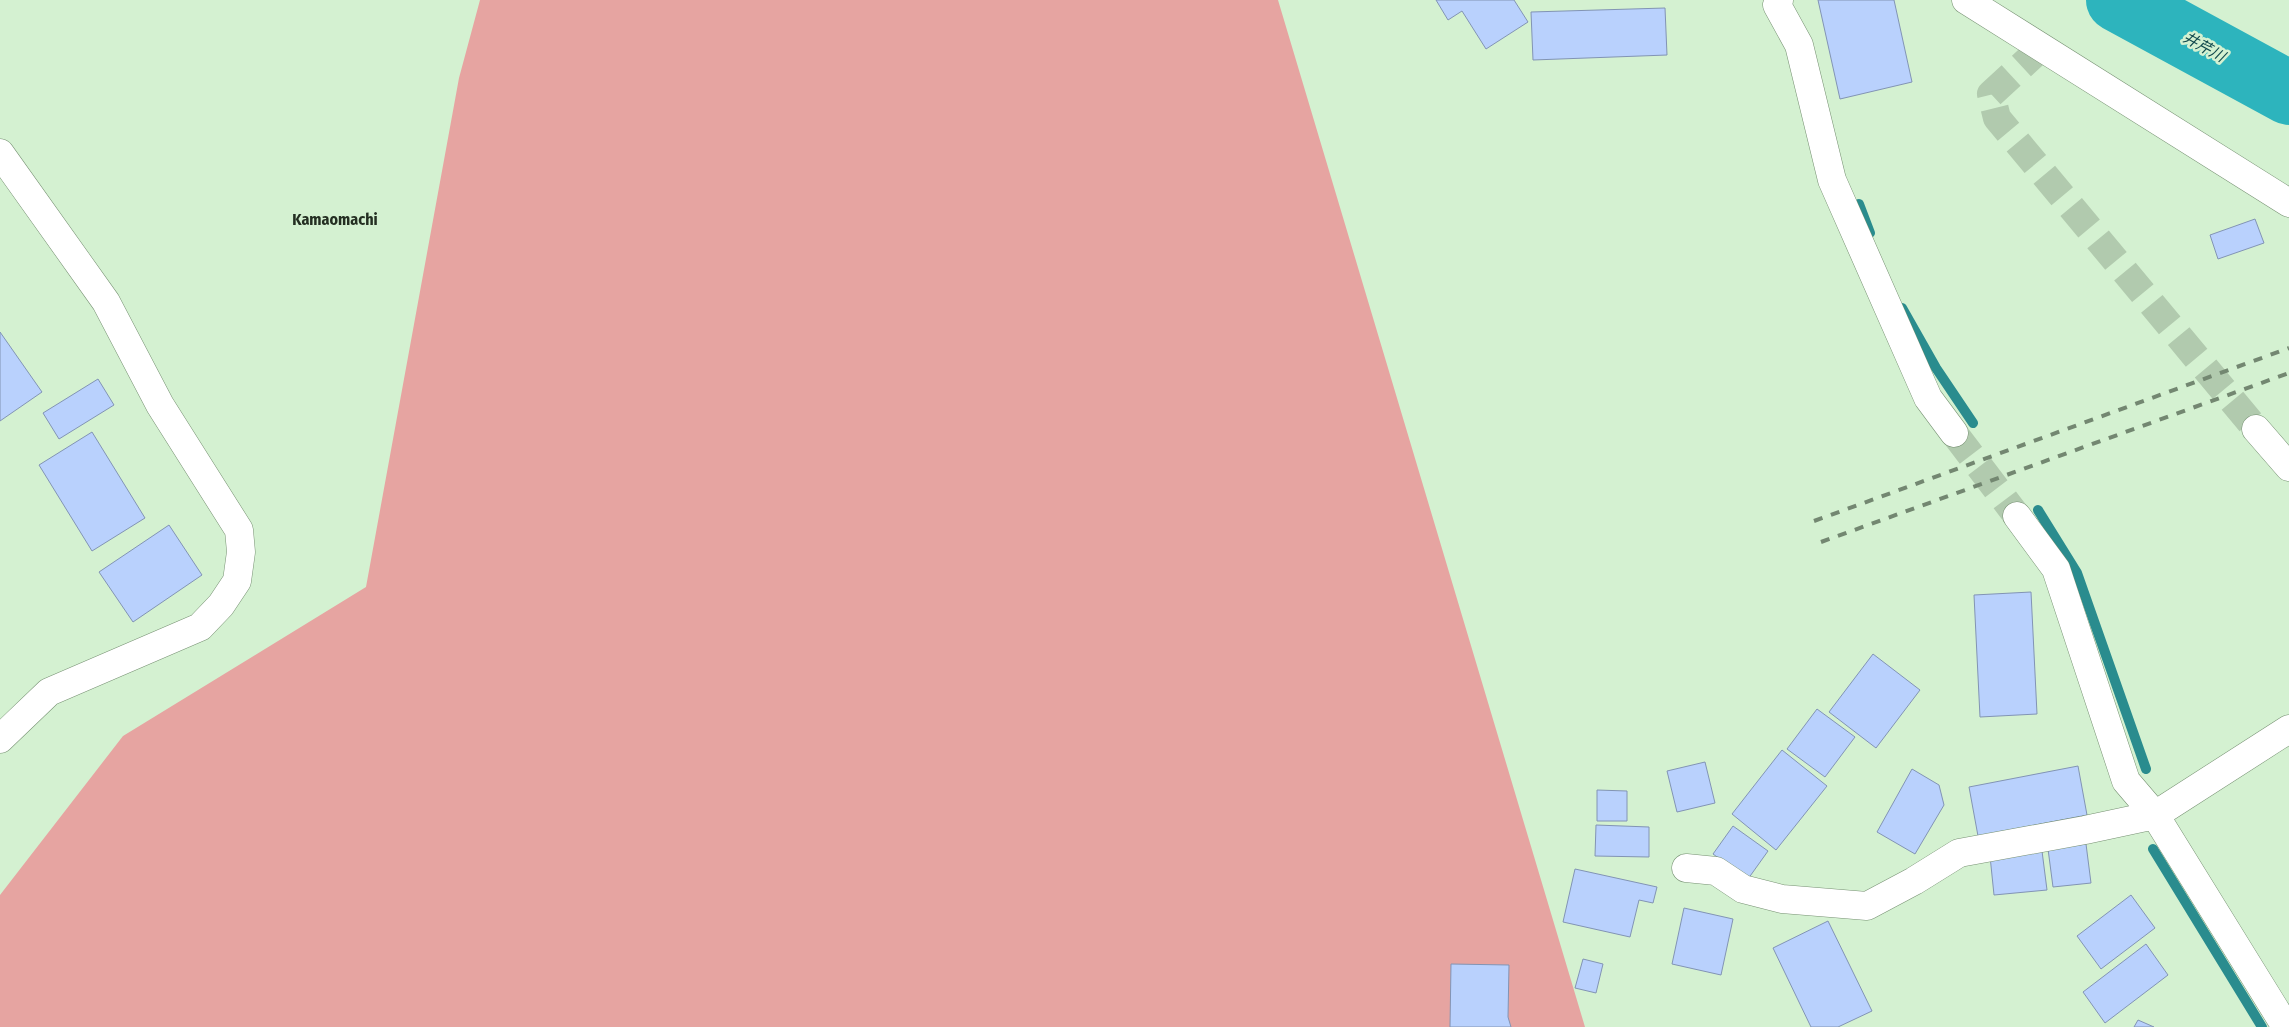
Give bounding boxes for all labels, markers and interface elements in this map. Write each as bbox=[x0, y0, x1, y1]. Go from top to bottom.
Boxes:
water label: 井芹川 bbox=[2180, 28, 2230, 67]
district label: Kamaomachi bbox=[292, 210, 378, 229]

